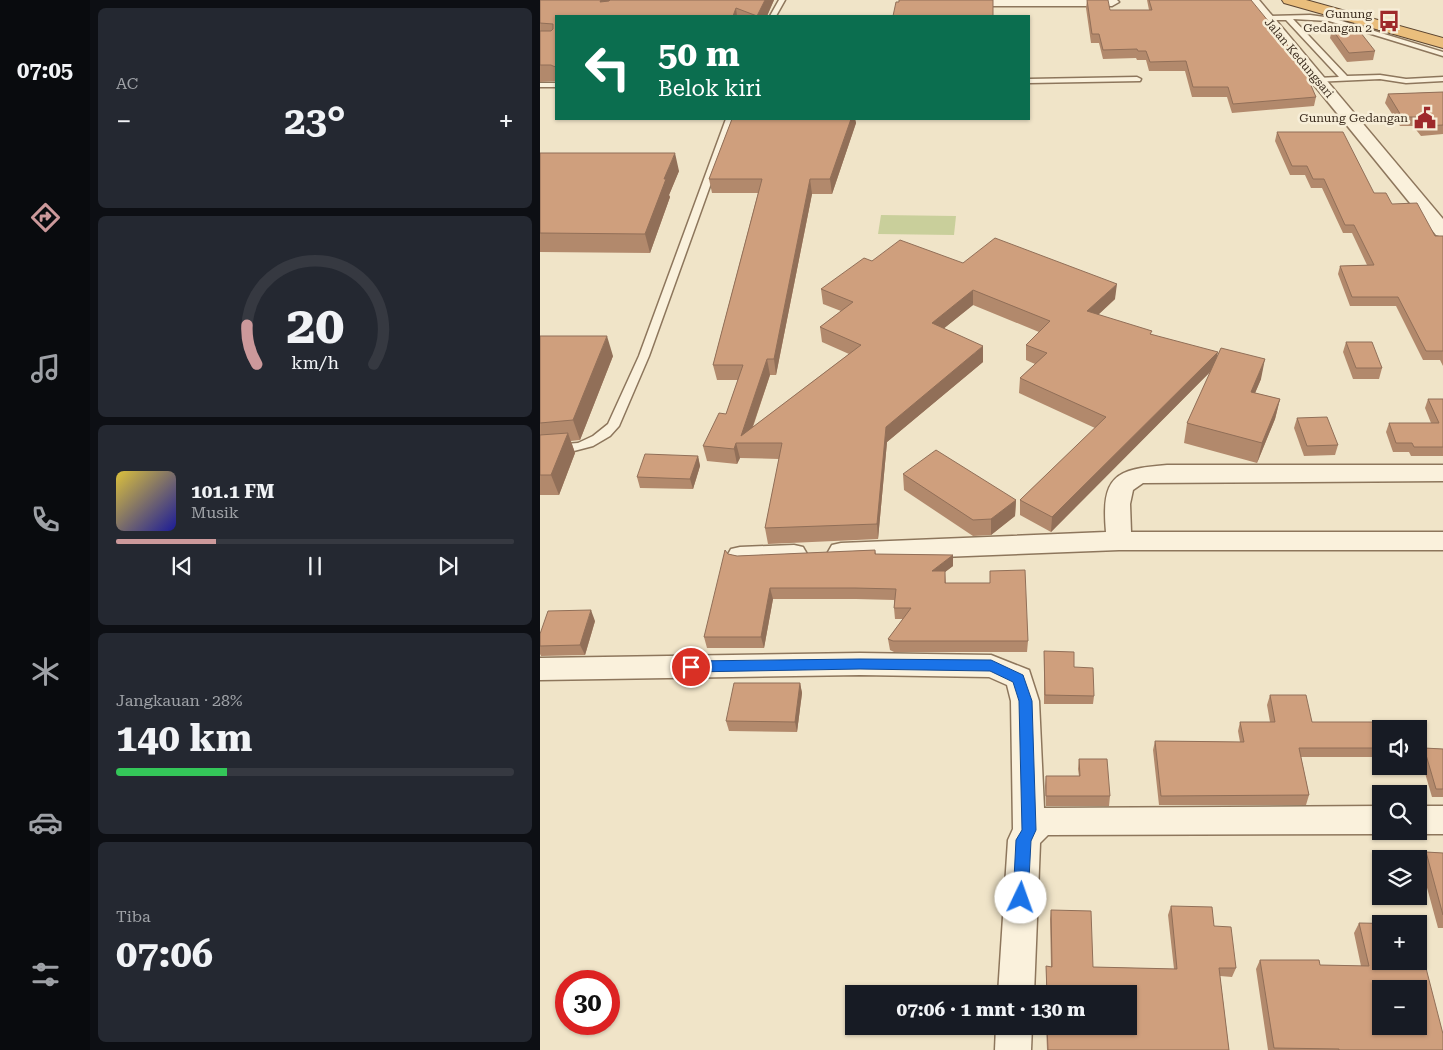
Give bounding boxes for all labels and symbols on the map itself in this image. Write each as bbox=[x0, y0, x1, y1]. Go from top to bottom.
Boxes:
place label: Gunung Gedangan 2 bbox=[1303, 7, 1372, 35]
bus stop icon: Gunung Gedangan 2 bbox=[1376, 8, 1402, 34]
street label: Jalan Kedungsari bbox=[1262, 15, 1337, 101]
public building icon: Gunung Gedangan bbox=[1412, 105, 1438, 131]
place label: Gunung Gedangan bbox=[1299, 111, 1408, 125]
pin bbox=[670, 646, 712, 688]
position arrow bbox=[994, 871, 1046, 923]
speed limit sign: 30 bbox=[555, 970, 620, 1035]

